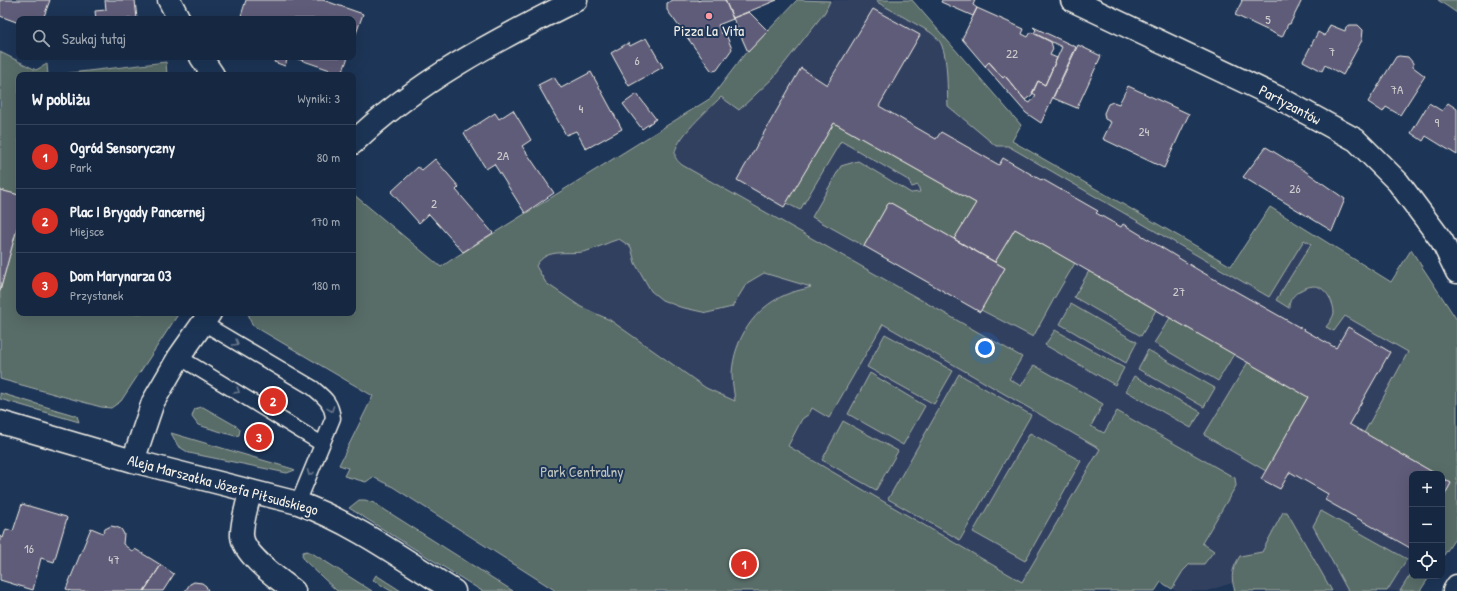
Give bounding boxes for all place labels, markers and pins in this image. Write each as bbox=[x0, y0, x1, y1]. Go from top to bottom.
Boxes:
marker: Pizza La Vita bbox=[704, 11, 714, 21]
place label: Pizza La Vita bbox=[674, 20, 744, 41]
pin: 2 bbox=[260, 386, 286, 416]
pin: 3 bbox=[246, 422, 272, 452]
pin: 1 bbox=[731, 549, 757, 579]

